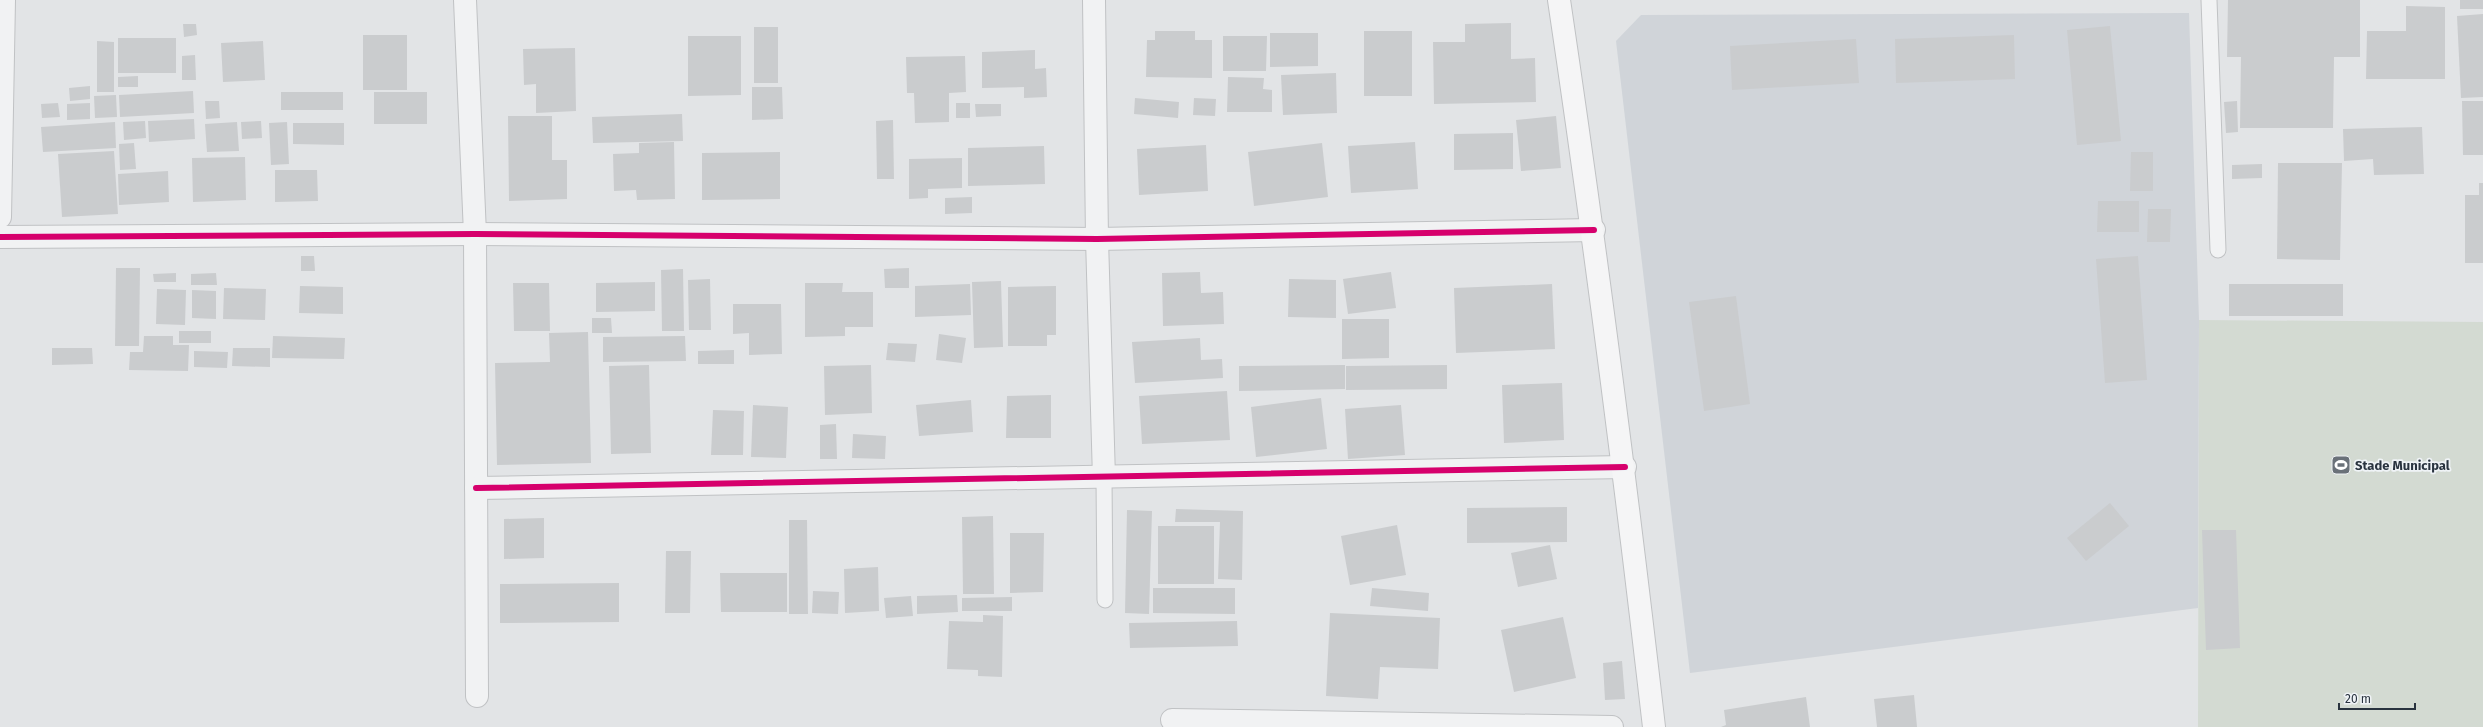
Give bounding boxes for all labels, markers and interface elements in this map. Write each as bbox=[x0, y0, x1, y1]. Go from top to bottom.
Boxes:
sports icon: Stade Municipal bbox=[2330, 454, 2352, 476]
place label: Stade Municipal bbox=[2355, 458, 2450, 473]
scale bar bbox=[2339, 685, 2415, 711]
text: 20 m bbox=[2345, 692, 2371, 706]

